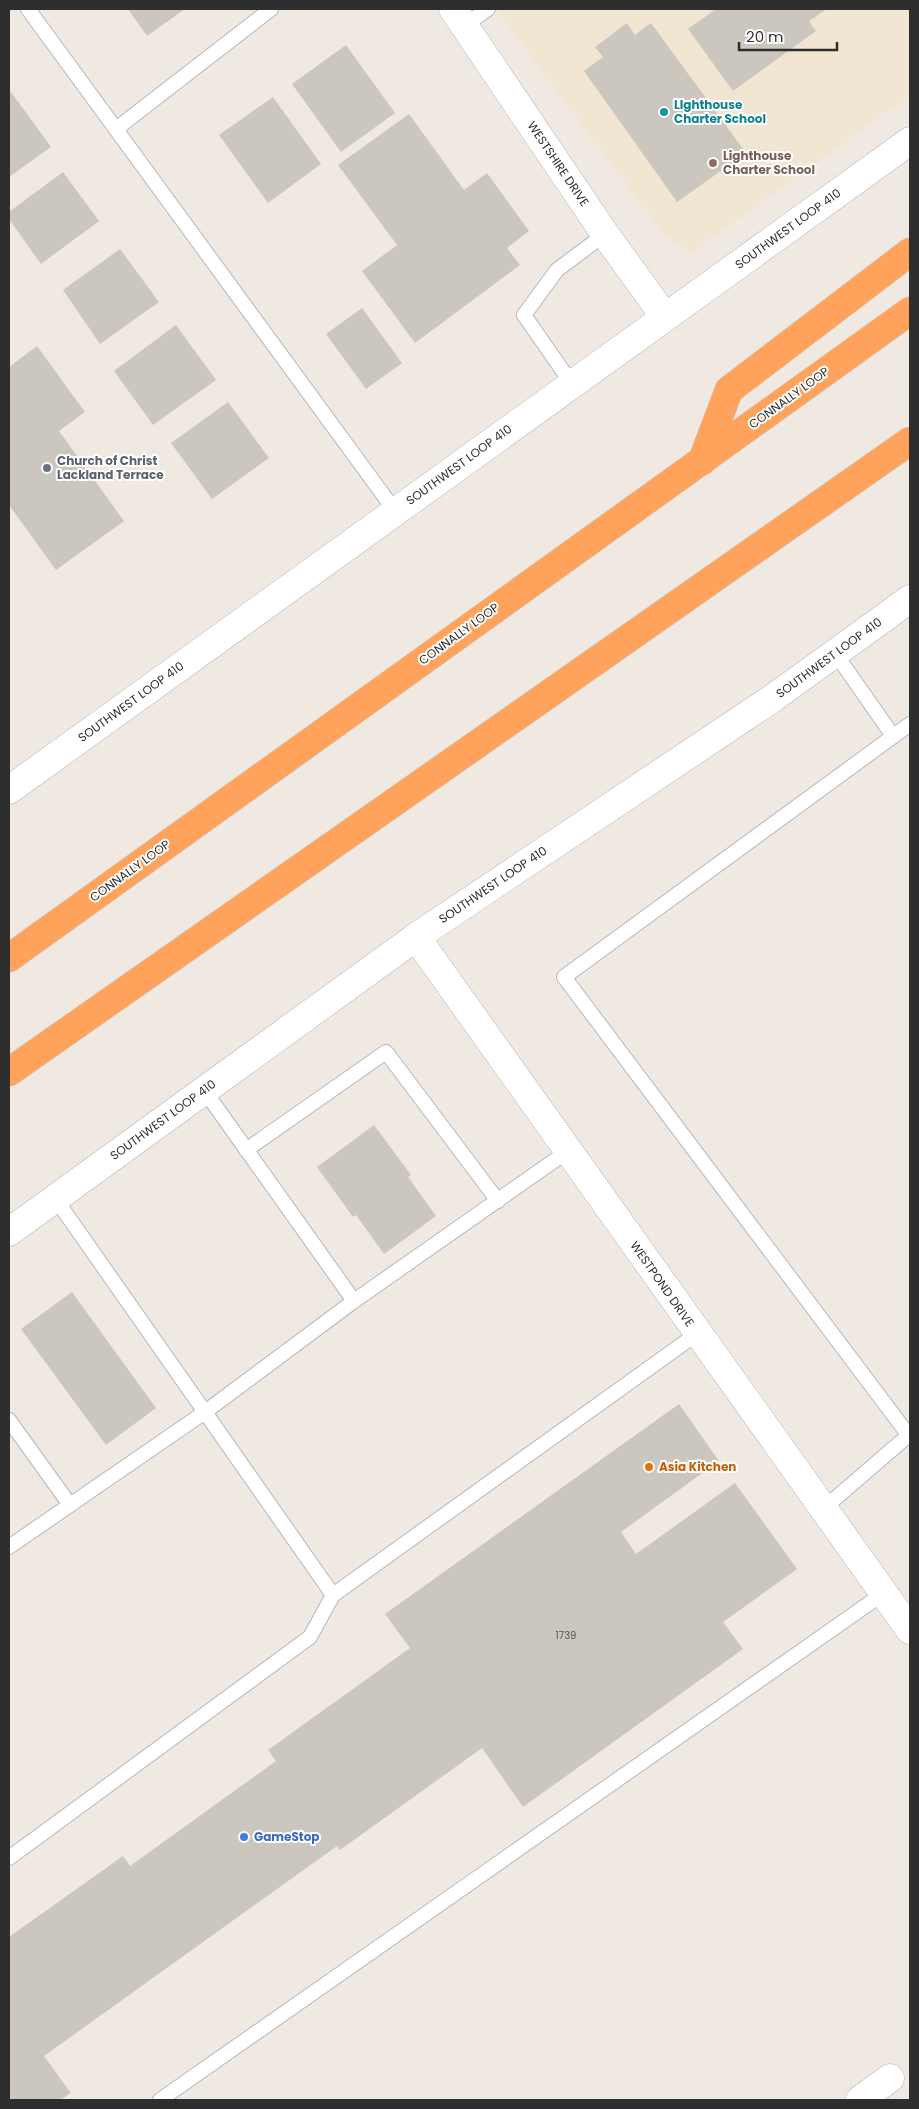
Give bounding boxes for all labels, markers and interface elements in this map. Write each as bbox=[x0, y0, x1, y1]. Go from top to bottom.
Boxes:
scale bar bbox=[739, 20, 836, 52]
text: 20 m bbox=[746, 26, 784, 47]
place label: LIghthouse Charter School bbox=[674, 96, 766, 127]
marker: LIghthouse Charter School bbox=[658, 106, 670, 118]
street label: WESTSHIRE DRIVE bbox=[524, 118, 593, 210]
place label: Lighthouse Charter School bbox=[723, 147, 815, 178]
marker: Lighthouse Charter School bbox=[707, 157, 719, 169]
street label: SOUTHWEST LOOP 410 bbox=[731, 184, 844, 273]
street label: CONNALLY LOOP bbox=[745, 363, 832, 432]
street label: SOUTHWEST LOOP 410 bbox=[402, 420, 515, 509]
place label: Church of Christ Lackland Terrace bbox=[57, 452, 164, 483]
marker: Church of Christ Lackland Terrace bbox=[41, 462, 53, 474]
street label: CONNALLY LOOP bbox=[415, 599, 502, 668]
street label: SOUTHWEST LOOP 410 bbox=[772, 613, 885, 702]
street label: SOUTHWEST LOOP 410 bbox=[74, 657, 187, 746]
street label: CONNALLY LOOP bbox=[86, 836, 173, 905]
street label: SOUTHWEST LOOP 410 bbox=[435, 842, 550, 927]
street label: SOUTHWEST LOOP 410 bbox=[106, 1075, 219, 1164]
street label: WESTPOND DRIVE bbox=[627, 1238, 698, 1330]
place label: Asia Kitchen bbox=[659, 1458, 736, 1475]
marker: Asia Kitchen bbox=[643, 1461, 655, 1473]
house number: 1739 bbox=[556, 1628, 576, 1643]
place label: GameStop bbox=[254, 1828, 319, 1845]
marker: GameStop bbox=[238, 1831, 250, 1843]

